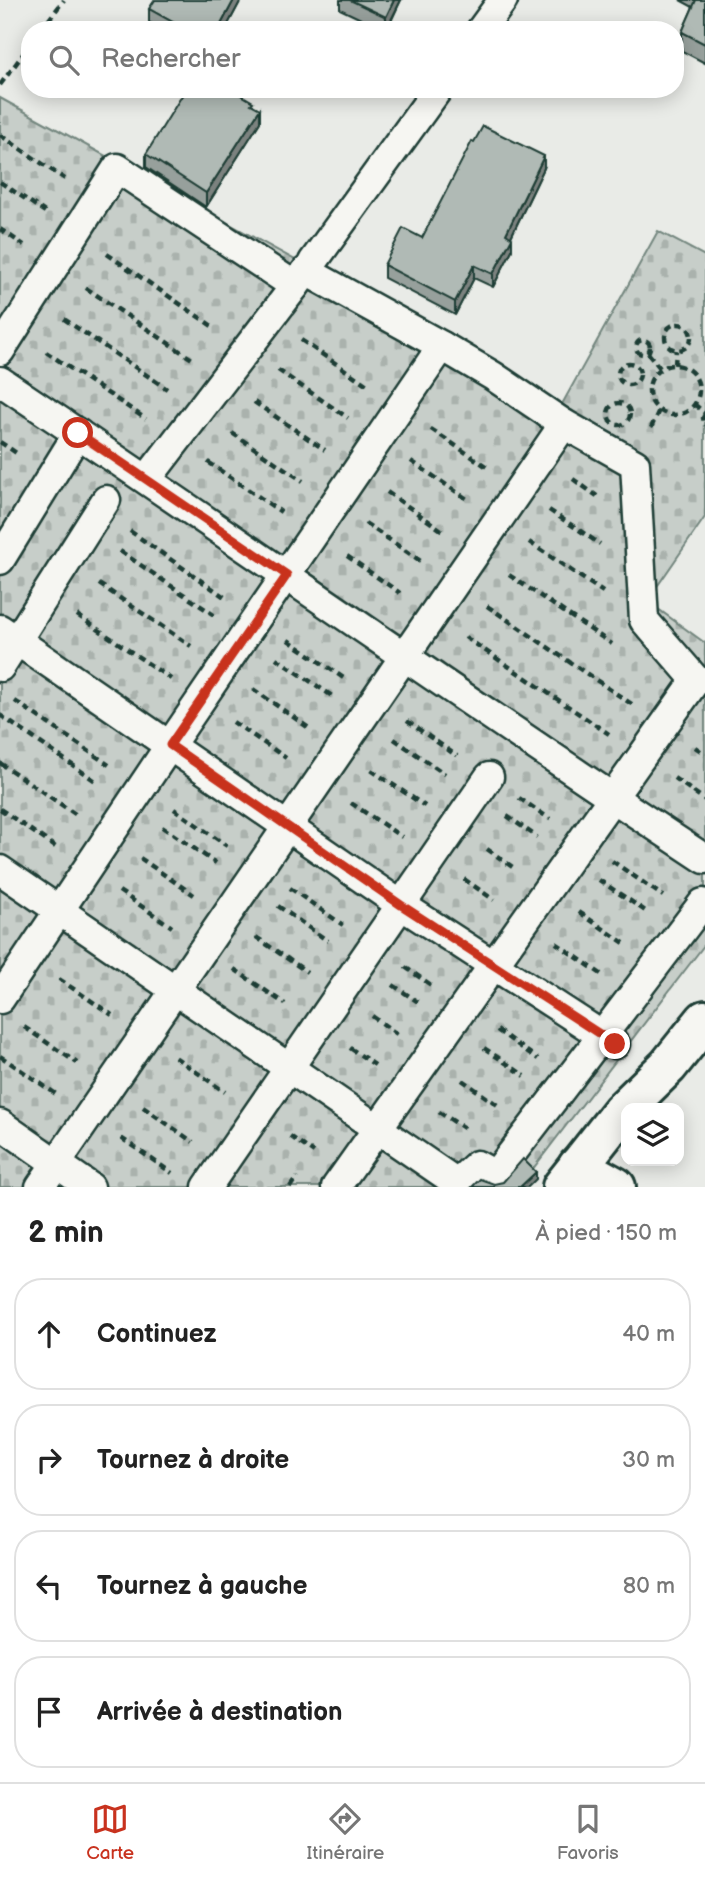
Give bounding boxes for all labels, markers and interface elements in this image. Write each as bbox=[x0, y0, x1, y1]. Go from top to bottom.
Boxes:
search box bbox=[21, 21, 684, 98]
icon: search bbox=[45, 41, 83, 79]
text: Rechercher bbox=[101, 44, 240, 75]
route start bbox=[62, 417, 93, 448]
route end bbox=[599, 1028, 630, 1059]
map controls bbox=[621, 1103, 684, 1166]
button: layers bbox=[621, 1103, 684, 1166]
text: 2 min bbox=[28, 1215, 104, 1251]
text: À pied · 150 m bbox=[535, 1219, 677, 1247]
icon: ahead bbox=[30, 1315, 68, 1353]
text: Continuez bbox=[97, 1319, 217, 1350]
text: 40 m bbox=[622, 1320, 675, 1348]
icon: right bbox=[30, 1441, 68, 1479]
text: Tournez à droite bbox=[97, 1445, 289, 1476]
text: 30 m bbox=[622, 1446, 675, 1474]
icon: left bbox=[30, 1567, 68, 1605]
text: Tournez à gauche bbox=[97, 1571, 308, 1602]
text: 80 m bbox=[623, 1572, 675, 1600]
icon: arrive bbox=[30, 1693, 68, 1731]
text: Arrivée à destination bbox=[97, 1697, 343, 1728]
tab: Carte bbox=[86, 1800, 134, 1865]
tab: Itinéraire bbox=[307, 1800, 384, 1865]
tab: Favoris bbox=[557, 1800, 619, 1865]

